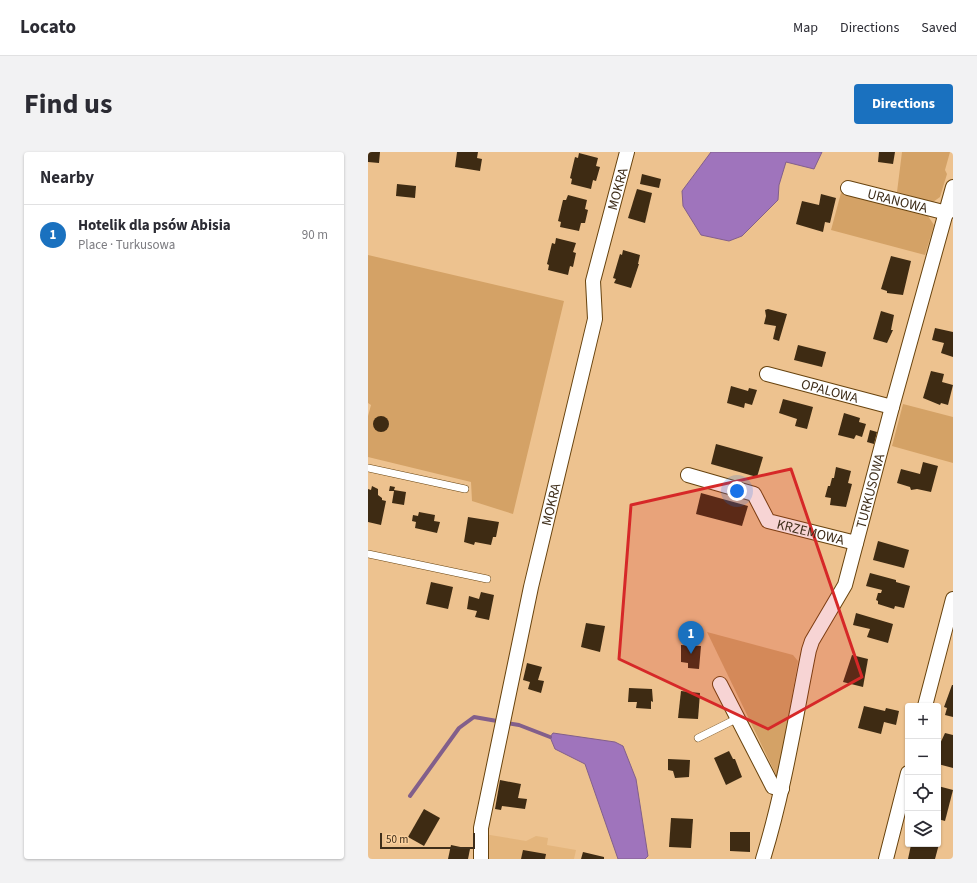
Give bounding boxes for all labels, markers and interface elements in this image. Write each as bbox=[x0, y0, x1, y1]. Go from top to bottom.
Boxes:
text: Locato bbox=[20, 14, 76, 41]
text: Map bbox=[793, 18, 818, 38]
text: Directions bbox=[840, 18, 899, 38]
text: Saved bbox=[921, 18, 957, 38]
text: Find us bbox=[24, 84, 112, 124]
button: Directions bbox=[854, 84, 953, 124]
street label: MOKRA bbox=[603, 165, 634, 213]
text: Nearby bbox=[40, 166, 94, 190]
street label: URANOWA bbox=[865, 184, 930, 219]
text: Hotelik dla psów Abisia bbox=[78, 215, 231, 236]
text: 1 bbox=[50, 226, 56, 244]
text: 90 m bbox=[302, 226, 328, 244]
text: Place · Turkusowa bbox=[78, 236, 175, 254]
street label: OPALOWA bbox=[799, 374, 861, 409]
street label: TURKUSOWA bbox=[851, 451, 890, 531]
street label: MOKRA bbox=[537, 481, 567, 528]
your location bbox=[727, 481, 747, 501]
street label: KRZEMOWA bbox=[775, 515, 847, 551]
pin: 1 bbox=[678, 621, 704, 654]
map controls bbox=[905, 703, 941, 847]
button: + bbox=[905, 703, 941, 739]
button: − bbox=[905, 739, 941, 775]
button: locate bbox=[905, 775, 941, 811]
button: layers bbox=[905, 811, 941, 847]
scale bar bbox=[380, 831, 475, 850]
text: 50 m bbox=[386, 832, 408, 847]

